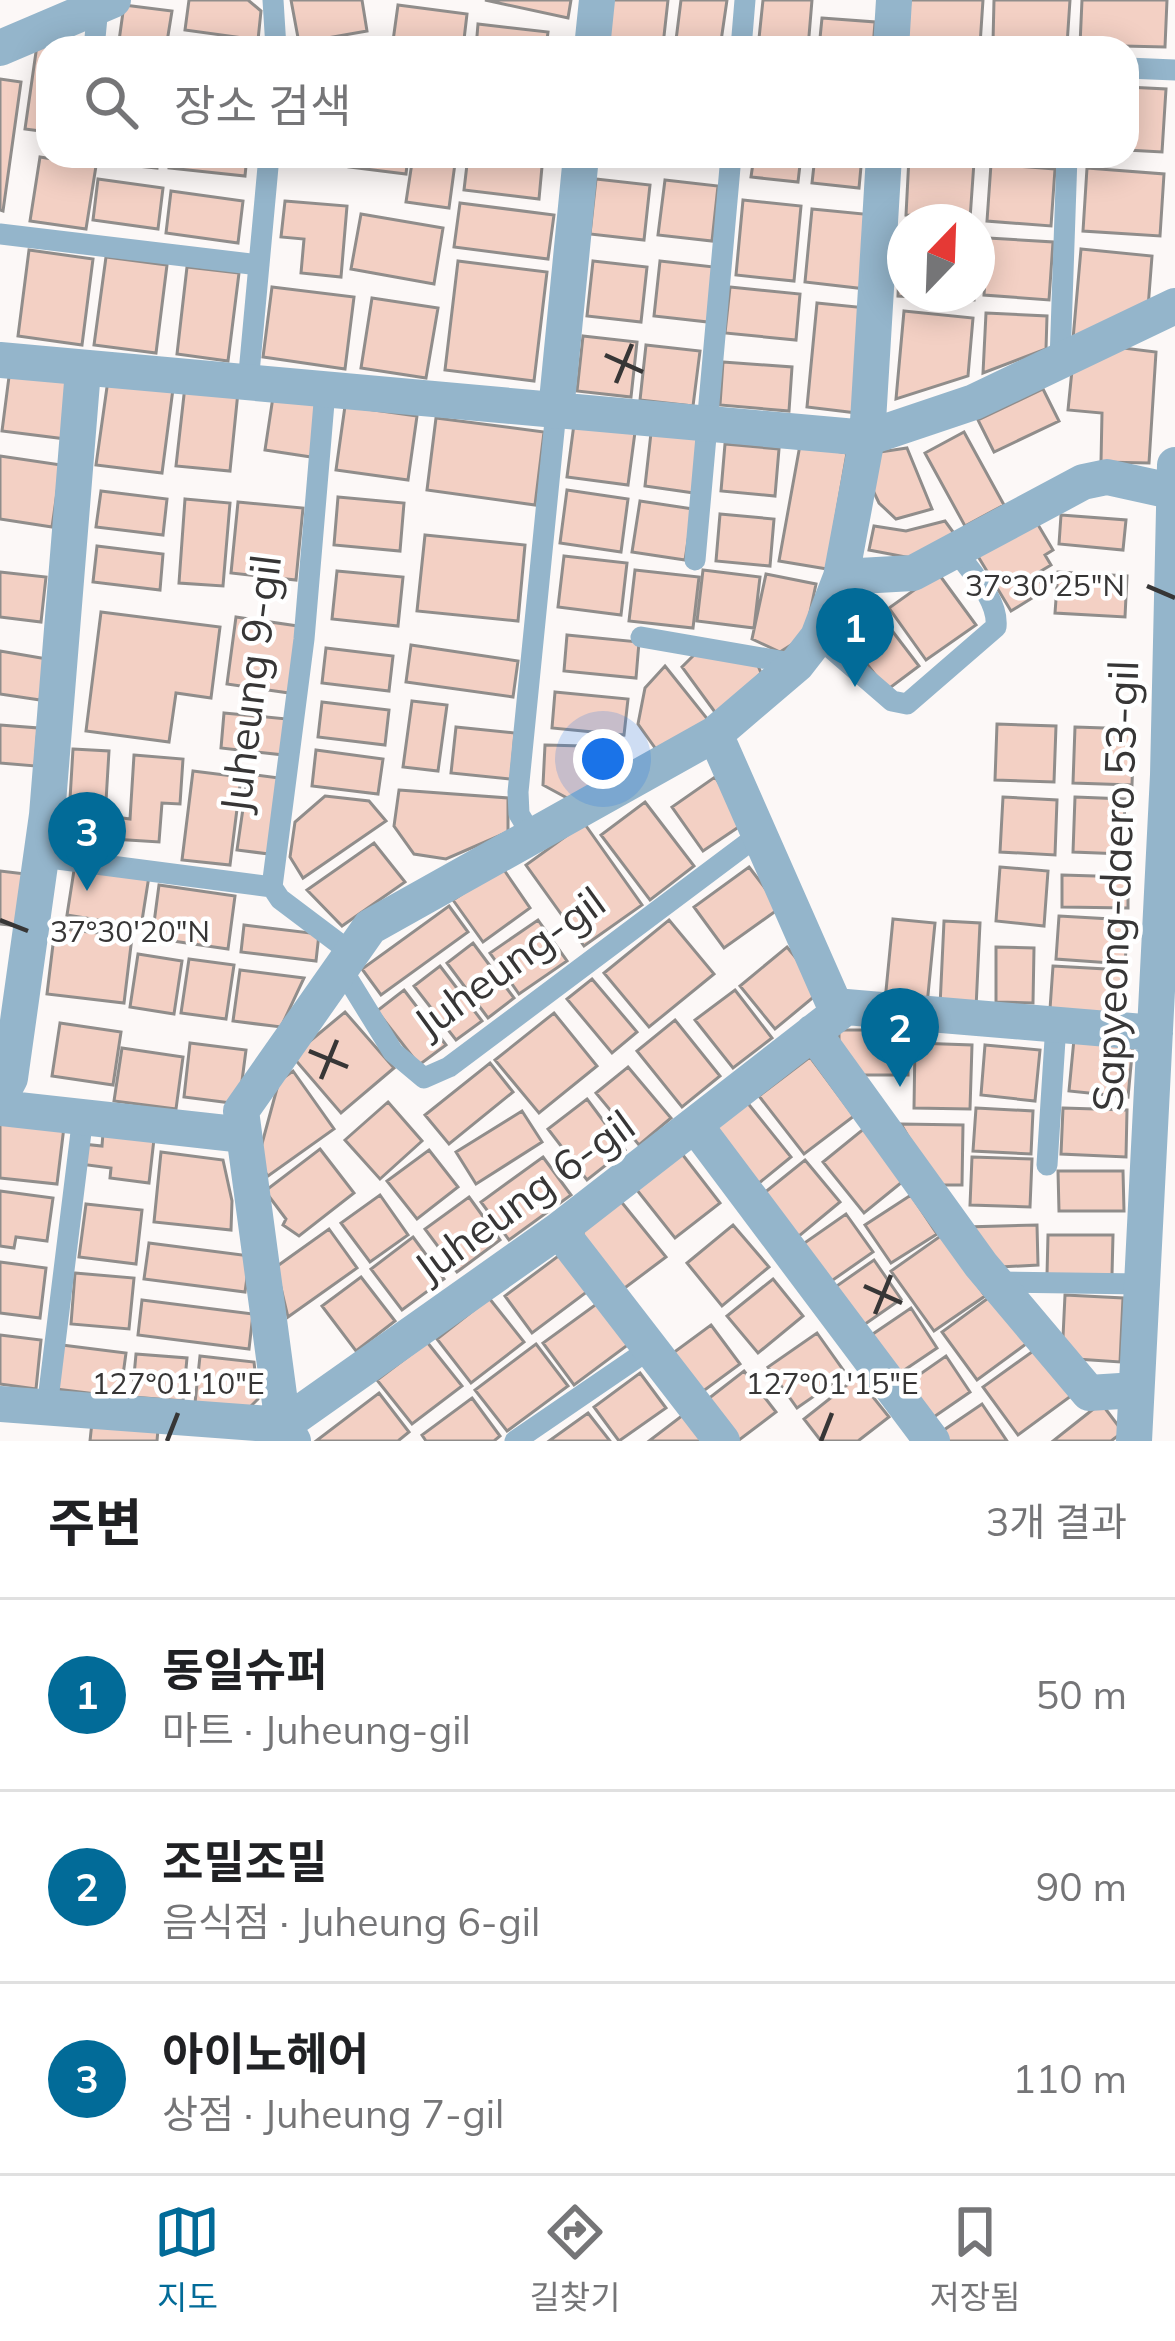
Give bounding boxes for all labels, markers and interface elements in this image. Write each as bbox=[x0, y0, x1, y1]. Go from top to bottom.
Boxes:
search box bbox=[36, 36, 1139, 168]
icon: search bbox=[78, 69, 144, 135]
text: 장소 검색 bbox=[174, 77, 351, 133]
north arrow bbox=[887, 204, 995, 312]
street label: Juheung 9-gil bbox=[208, 552, 292, 816]
text: 37°30'25"N bbox=[965, 566, 1125, 604]
pin: 1 bbox=[816, 588, 894, 687]
street label: Sapyeong-daero 53-gil bbox=[1081, 660, 1149, 1112]
your location bbox=[573, 729, 633, 789]
pin: 3 bbox=[48, 792, 126, 891]
street label: Juheung-gil bbox=[403, 875, 615, 1049]
text: 37°30'20"N bbox=[50, 912, 210, 950]
pin: 2 bbox=[861, 988, 939, 1087]
street label: Juheung 6-gil bbox=[403, 1098, 645, 1294]
text: 127°01'10"E bbox=[91, 1364, 265, 1402]
text: 127°01'15"E bbox=[745, 1364, 919, 1402]
text: 주변 bbox=[48, 1490, 142, 1554]
text: 3개 결과 bbox=[986, 1497, 1127, 1546]
text: 동일슈퍼 bbox=[162, 1641, 328, 1697]
text: 1 bbox=[75, 1670, 99, 1719]
text: 50 m bbox=[1036, 1670, 1127, 1719]
text: 마트 · Juheung-gil bbox=[162, 1705, 471, 1754]
text: 조밀조밀 bbox=[162, 1833, 328, 1889]
text: 2 bbox=[75, 1862, 99, 1911]
text: 90 m bbox=[1036, 1862, 1127, 1911]
text: 음식점 · Juheung 6-gil bbox=[162, 1897, 540, 1946]
text: 아이노헤어 bbox=[162, 2025, 369, 2081]
text: 3 bbox=[75, 2054, 99, 2103]
text: 110 m bbox=[1012, 2054, 1127, 2103]
text: 상점 · Juheung 7-gil bbox=[162, 2089, 504, 2138]
tab: 지도 bbox=[154, 2199, 220, 2319]
tab: 길찾기 bbox=[529, 2199, 621, 2319]
tab: 저장됨 bbox=[929, 2199, 1021, 2319]

